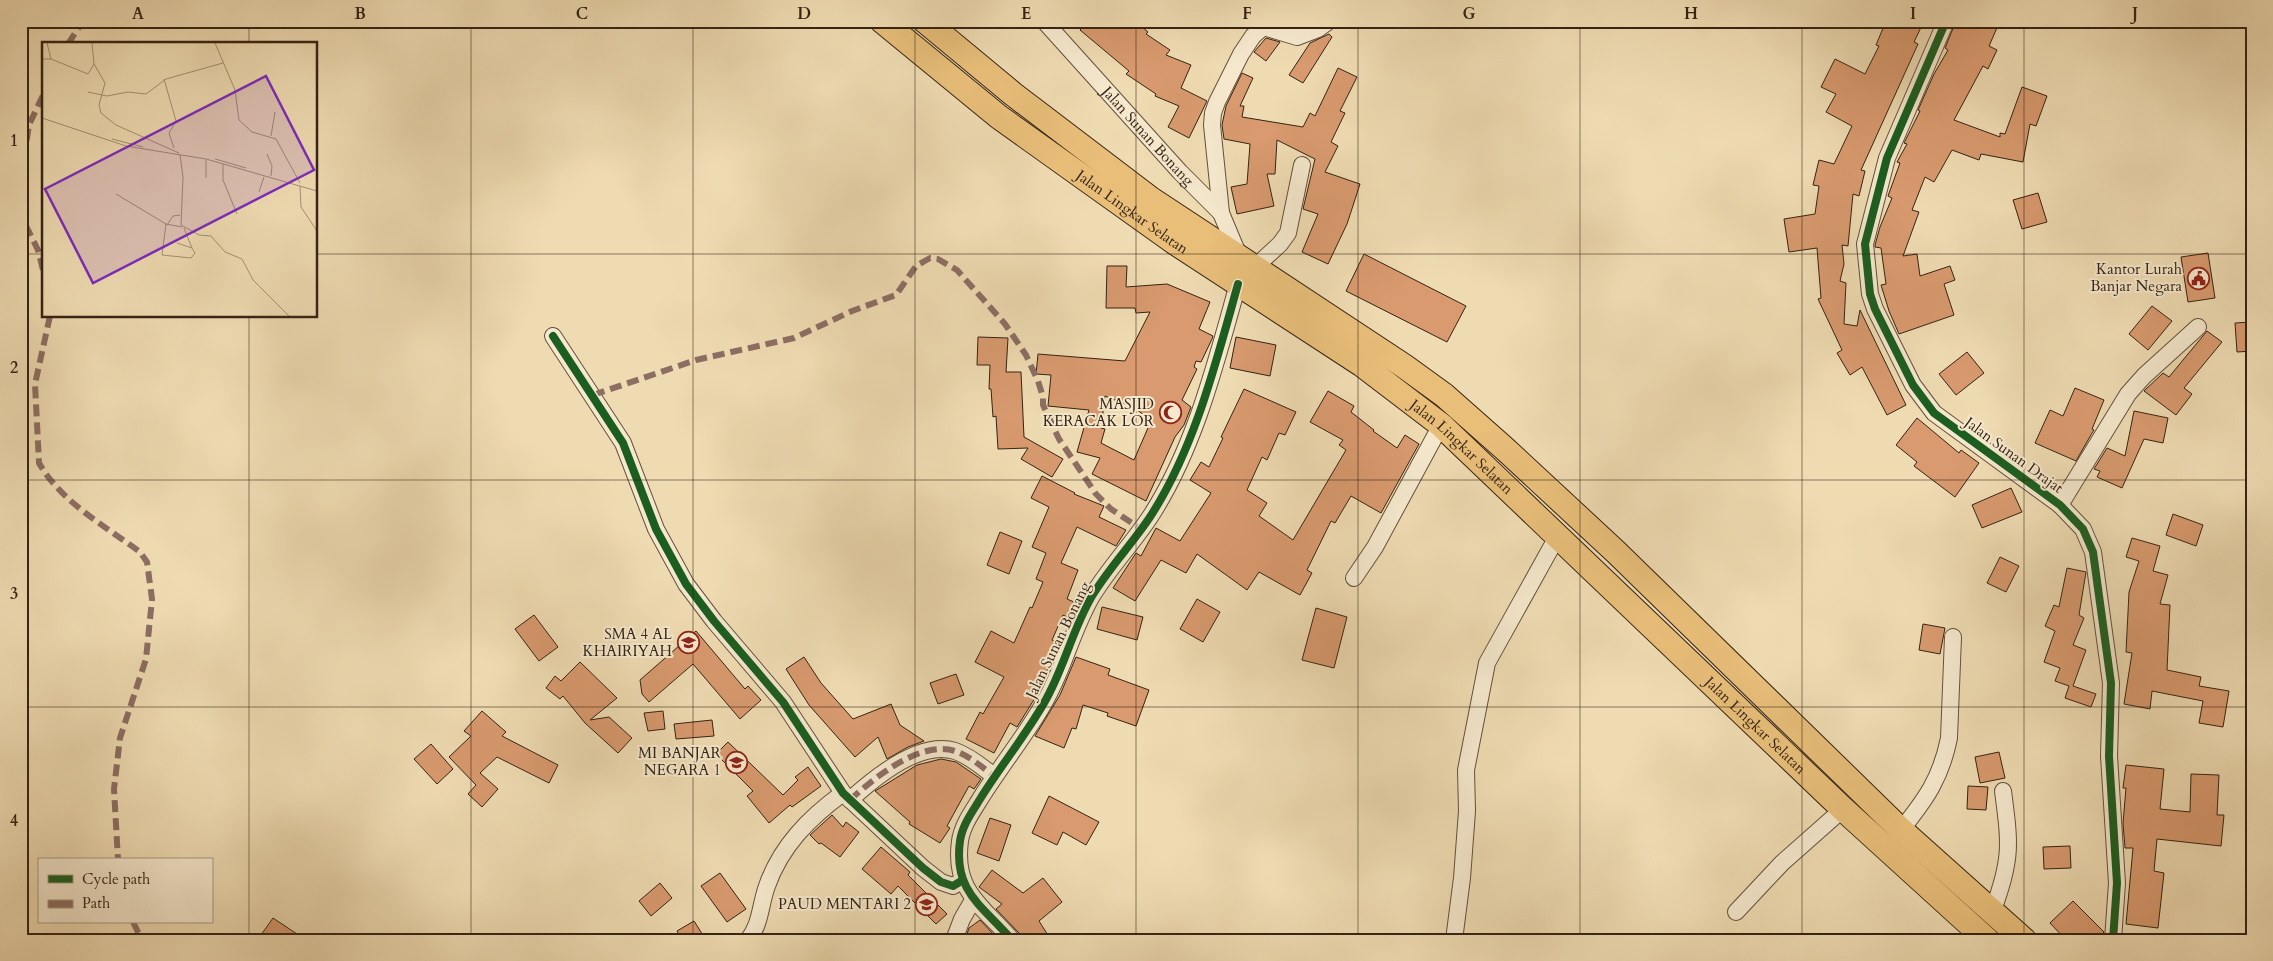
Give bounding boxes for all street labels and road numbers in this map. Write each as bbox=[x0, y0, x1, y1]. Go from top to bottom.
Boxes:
street label: Jalan Sunan Bonang bbox=[1096, 80, 1199, 191]
street label: Jalan Lingkar Selatan bbox=[1071, 164, 1193, 259]
street label: Jalan Lingkar Selatan bbox=[1404, 393, 1518, 499]
street label: Jalan Sunan Drajat bbox=[1959, 411, 2068, 498]
street label: Jalan Sunan Bonang bbox=[1020, 578, 1095, 704]
street label: Jalan Lingkar Selatan bbox=[1699, 671, 1811, 779]

